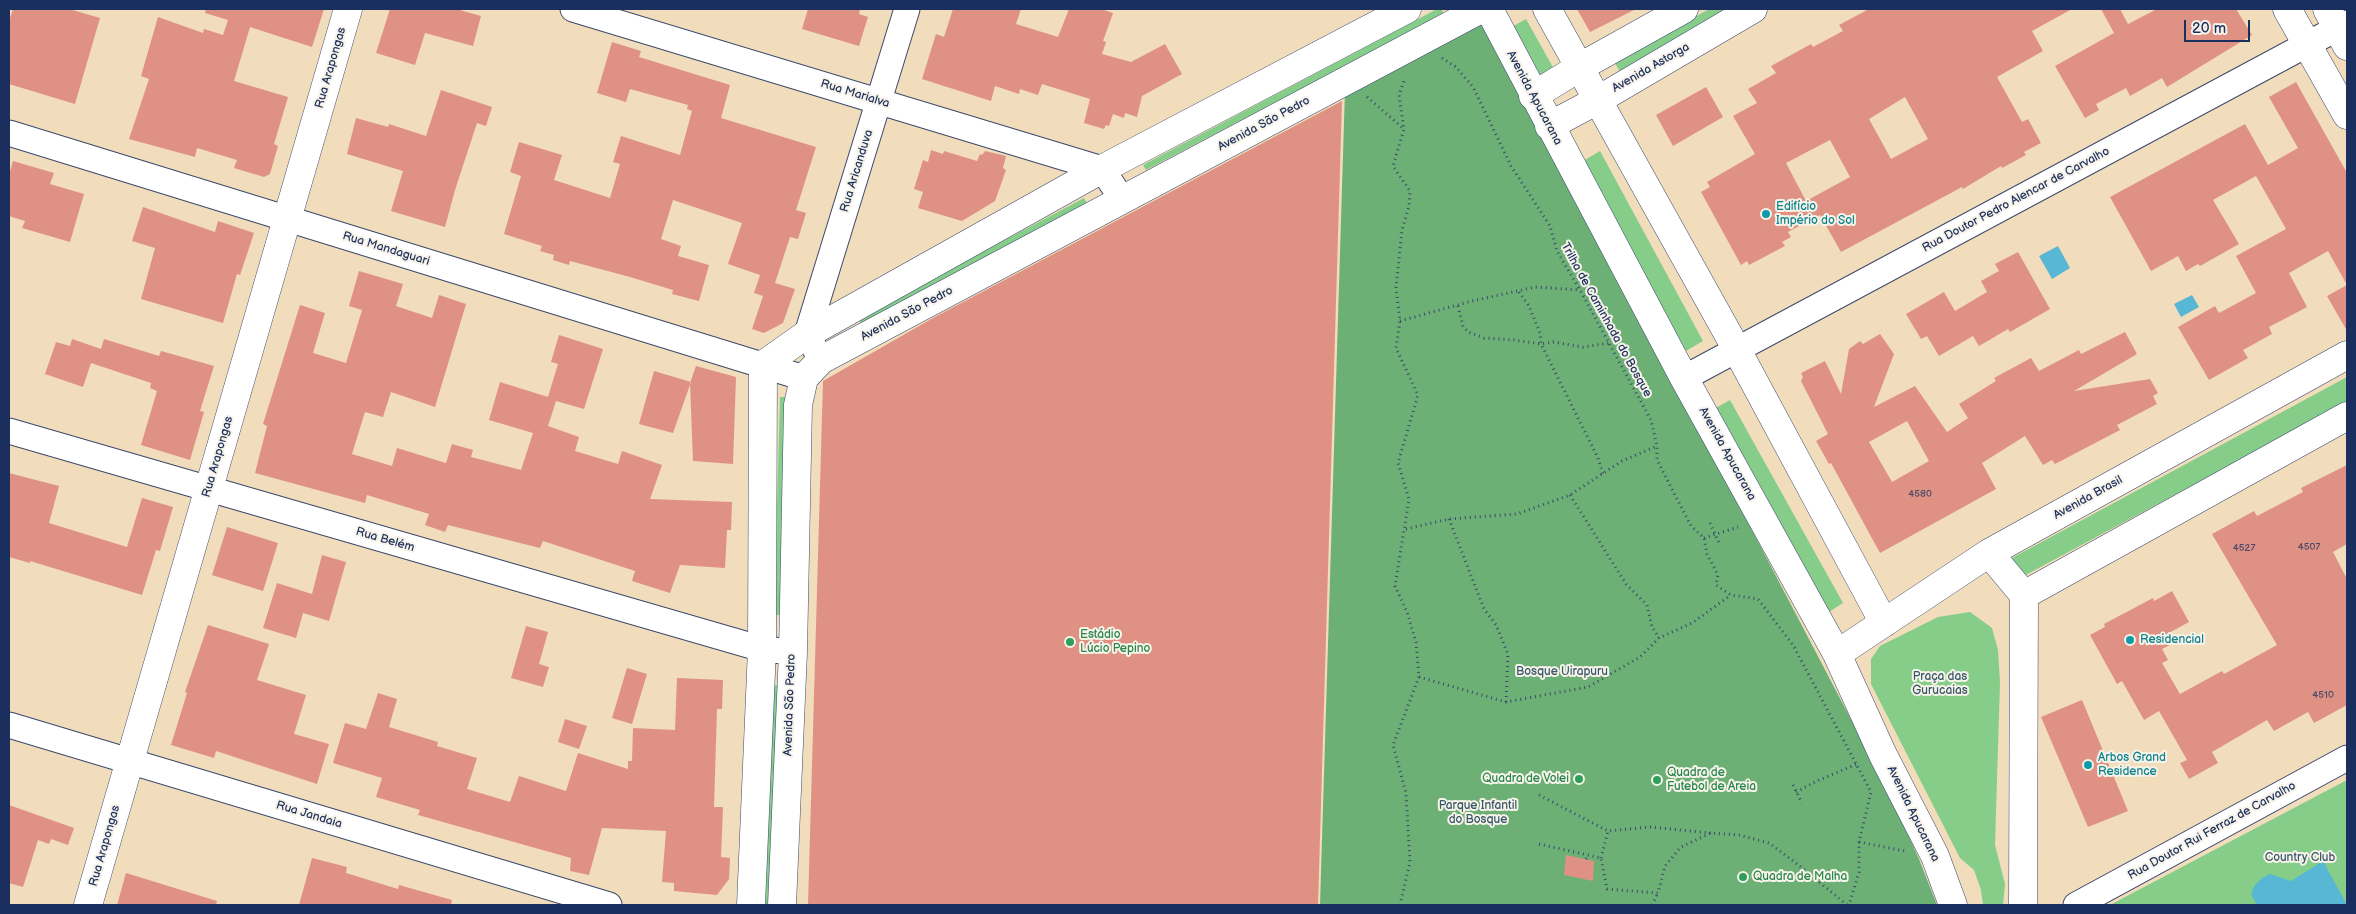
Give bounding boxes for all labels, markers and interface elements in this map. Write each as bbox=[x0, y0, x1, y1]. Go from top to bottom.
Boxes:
scale bar bbox=[2186, 10, 2252, 42]
text: 20 m bbox=[2192, 19, 2226, 38]
street label: Rua Arapongas bbox=[313, 26, 349, 110]
street label: Avenida Astorga bbox=[1610, 40, 1692, 96]
street label: Avenida Apucarana bbox=[1503, 48, 1565, 148]
street label: Rua Marialva bbox=[819, 77, 891, 111]
street label: Avenida São Pedro bbox=[1215, 94, 1313, 154]
street label: Rua Aricanduva bbox=[838, 128, 876, 214]
street label: Rua Doutor Pedro Alencar de Carvalho bbox=[1920, 144, 2112, 256]
place label: Edifício Império do Sol bbox=[1776, 200, 1855, 228]
marker: Edifício Império do Sol bbox=[1760, 208, 1772, 220]
street label: Rua Mandaguari bbox=[341, 229, 431, 269]
street label: Trilha de Caminhada do Bosque bbox=[1557, 240, 1655, 400]
street label: Avenida São Pedro bbox=[858, 284, 956, 344]
street label: Avenida Apucarana bbox=[1695, 405, 1759, 503]
street label: Rua Arapongas bbox=[200, 415, 236, 499]
street label: Avenida Brasil bbox=[2051, 473, 2125, 523]
house number: 4580 bbox=[1908, 488, 1932, 500]
street label: Rua Belém bbox=[354, 525, 416, 555]
house number: 4507 bbox=[2298, 541, 2320, 553]
house number: 4527 bbox=[2233, 542, 2255, 554]
place label: Estádio Lúcio Pepino bbox=[1080, 628, 1150, 656]
place label: Residencial bbox=[2140, 633, 2204, 647]
marker: Residencial bbox=[2124, 634, 2136, 646]
marker: Estádio Lúcio Pepino bbox=[1064, 636, 1076, 648]
street label: Avenida São Pedro bbox=[781, 654, 799, 756]
park label: Bosque Uirapuru bbox=[1516, 665, 1608, 679]
park label: Praça das Gurucaias bbox=[1912, 670, 1968, 698]
house number: 4510 bbox=[2312, 689, 2334, 701]
place label: Arbos Grand Residence bbox=[2098, 751, 2166, 779]
marker: Arbos Grand Residence bbox=[2082, 759, 2094, 771]
street label: Avenida Apucarana bbox=[1884, 764, 1942, 864]
place label: Quadra de Futebol de Areia bbox=[1667, 766, 1756, 794]
place label: Quadra de Volei bbox=[1482, 772, 1569, 786]
marker: Quadra de Volei bbox=[1573, 773, 1585, 785]
marker: Quadra de Futebol de Areia bbox=[1651, 774, 1663, 786]
street label: Rua Doutor Rui Ferraz de Carvalho bbox=[2126, 779, 2298, 883]
street label: Rua Jandaia bbox=[274, 798, 344, 832]
park label: Parque Infantil do Bosque bbox=[1439, 799, 1517, 827]
street label: Rua Arapongas bbox=[87, 804, 123, 888]
park label: Country Club bbox=[2265, 851, 2335, 865]
place label: Quadra de Malha bbox=[1753, 870, 1847, 884]
marker: Quadra de Malha bbox=[1737, 871, 1749, 883]

